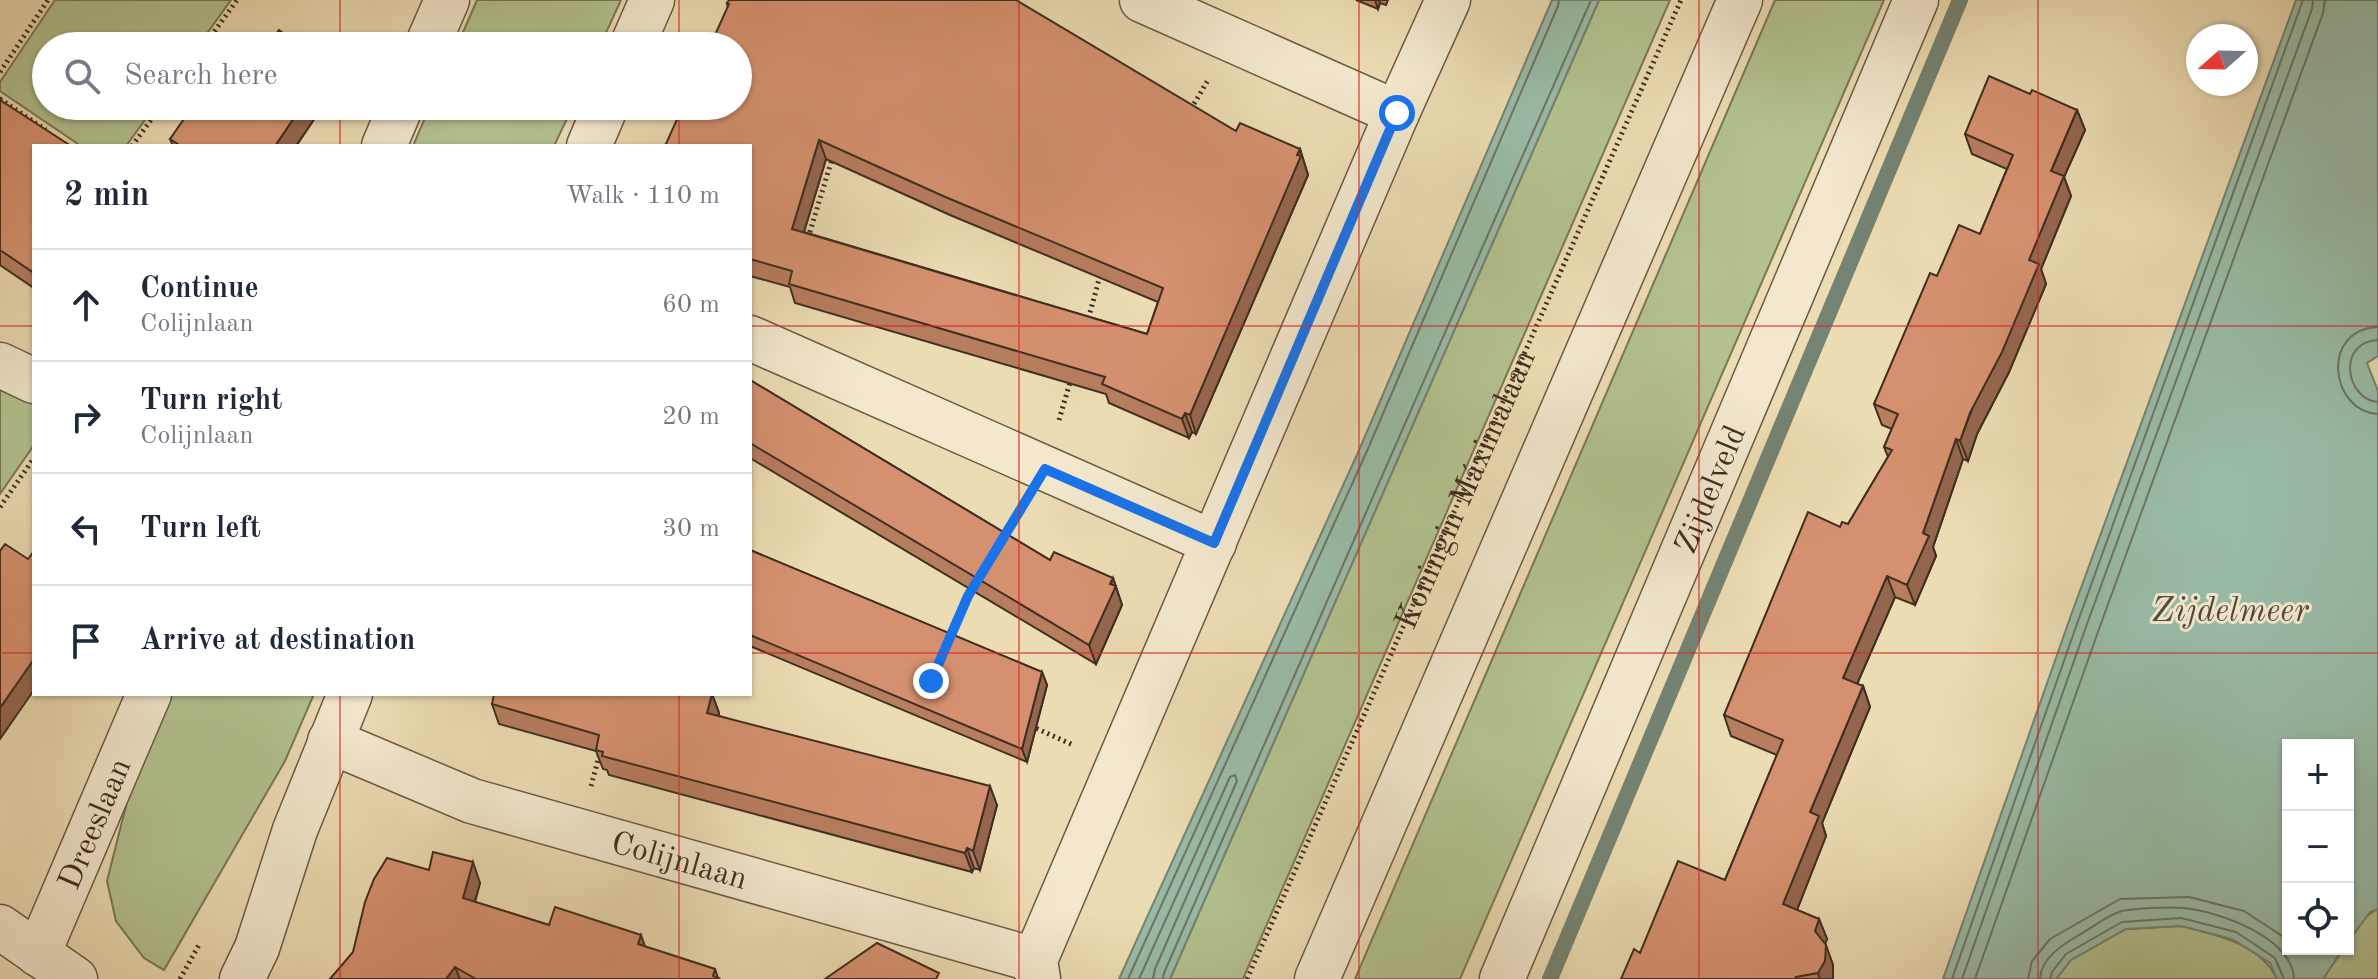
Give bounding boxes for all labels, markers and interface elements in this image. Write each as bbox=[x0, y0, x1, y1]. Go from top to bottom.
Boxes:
north arrow bbox=[2186, 24, 2258, 96]
search box bbox=[32, 32, 752, 120]
icon: search bbox=[60, 54, 104, 98]
text: Search here bbox=[124, 61, 278, 91]
route start bbox=[1379, 95, 1415, 131]
text: 2 min bbox=[64, 179, 149, 213]
text: Walk · 110 m bbox=[566, 183, 720, 209]
text: Continue bbox=[140, 274, 259, 304]
icon: ahead bbox=[64, 283, 108, 327]
text: 60 m bbox=[662, 292, 720, 318]
text: Colijnlaan bbox=[140, 311, 253, 337]
street label: Koningin Máximalaan bbox=[1391, 346, 1543, 635]
text: Turn right bbox=[140, 386, 282, 416]
icon: right bbox=[64, 395, 108, 439]
text: 20 m bbox=[662, 404, 720, 430]
street label: Zijdelveld bbox=[1671, 422, 1753, 559]
text: Colijnlaan bbox=[140, 423, 253, 449]
icon: left bbox=[64, 507, 108, 551]
text: Turn left bbox=[140, 514, 261, 544]
text: 30 m bbox=[662, 516, 720, 542]
water label: Zijdelmeer bbox=[2151, 595, 2310, 629]
icon: arrive bbox=[64, 619, 108, 663]
text: Arrive at destination bbox=[140, 626, 415, 656]
route end bbox=[913, 663, 949, 699]
map controls bbox=[2282, 739, 2354, 955]
button: + bbox=[2282, 739, 2354, 811]
street label: Dreeslaan bbox=[55, 754, 139, 895]
button: − bbox=[2282, 811, 2354, 883]
street label: Colijnlaan bbox=[607, 828, 750, 897]
button: locate bbox=[2282, 883, 2354, 955]

